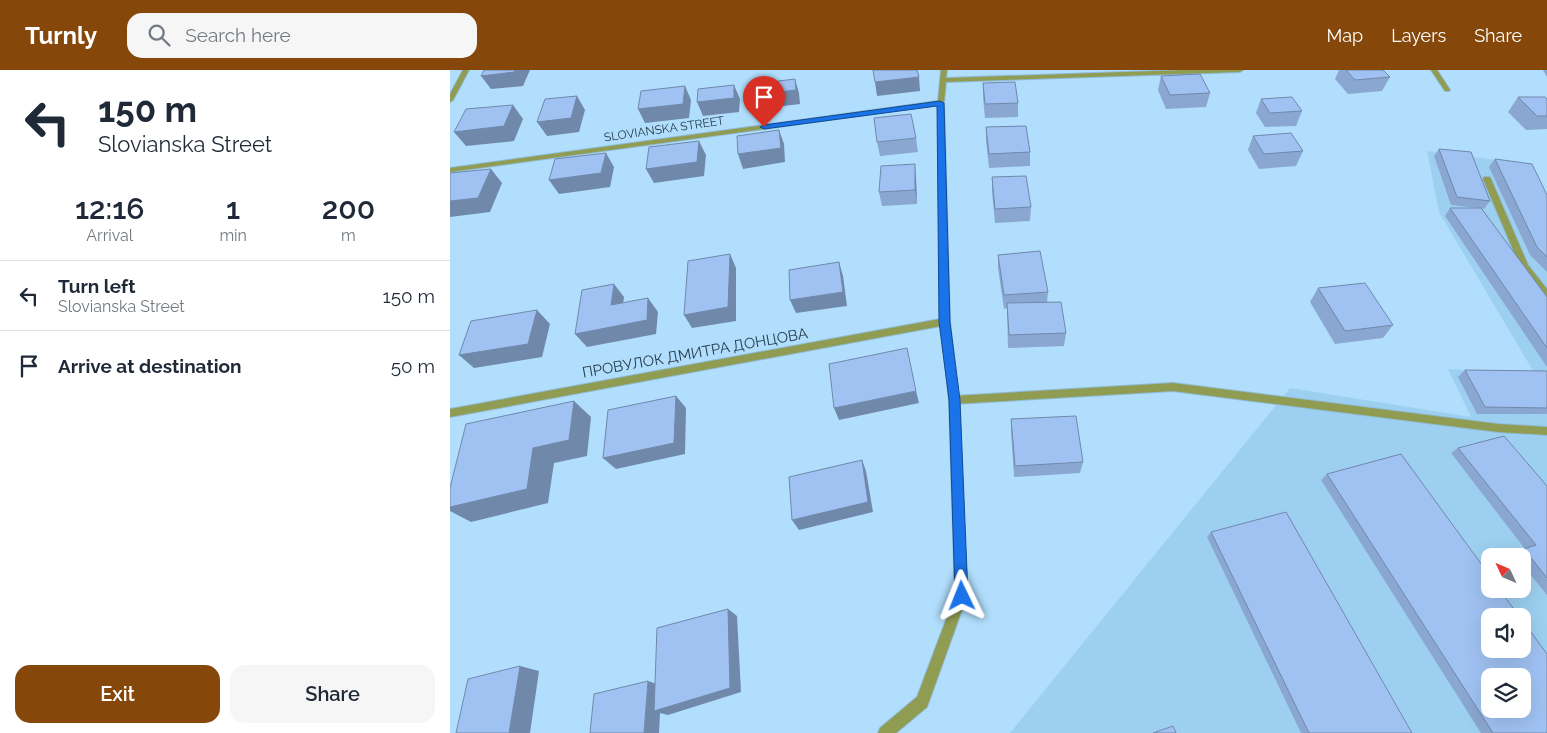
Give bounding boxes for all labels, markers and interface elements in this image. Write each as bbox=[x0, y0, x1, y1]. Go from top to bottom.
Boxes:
search box bbox=[127, 13, 477, 58]
text: Turnly bbox=[25, 21, 97, 50]
icon: search bbox=[145, 21, 173, 49]
text: Search here bbox=[185, 24, 291, 46]
text: Map bbox=[1327, 25, 1363, 46]
text: Layers bbox=[1391, 25, 1446, 46]
text: Share bbox=[1474, 25, 1522, 46]
pin bbox=[743, 76, 785, 127]
icon: arrive bbox=[750, 83, 778, 111]
text: 150 m bbox=[98, 89, 197, 130]
icon: left bbox=[15, 90, 80, 155]
street label: SLOVIANSKA STREET bbox=[603, 114, 726, 144]
text: Slovianska Street bbox=[98, 131, 272, 157]
text: 12:16 bbox=[75, 191, 145, 226]
text: 1 bbox=[226, 191, 240, 226]
text: 200 bbox=[322, 191, 375, 226]
text: Arrival bbox=[86, 226, 133, 245]
text: min bbox=[219, 226, 247, 245]
text: m bbox=[341, 226, 356, 245]
text: Turn left bbox=[58, 275, 135, 297]
icon: left bbox=[15, 282, 43, 310]
text: 150 m bbox=[383, 285, 435, 307]
text: Slovianska Street bbox=[58, 297, 185, 316]
street label: ПРОВУЛОК ДМИТРА ДОНЦОВА bbox=[581, 324, 809, 382]
icon: arrive bbox=[15, 352, 43, 380]
text: Arrive at destination bbox=[58, 355, 242, 377]
text: 50 m bbox=[391, 355, 435, 377]
north arrow bbox=[1481, 548, 1531, 598]
map controls bbox=[1481, 548, 1531, 718]
position arrow bbox=[935, 569, 987, 621]
button: sound bbox=[1481, 608, 1531, 658]
button: Exit bbox=[15, 665, 220, 723]
button: Share bbox=[230, 665, 435, 723]
button: layers bbox=[1481, 668, 1531, 718]

